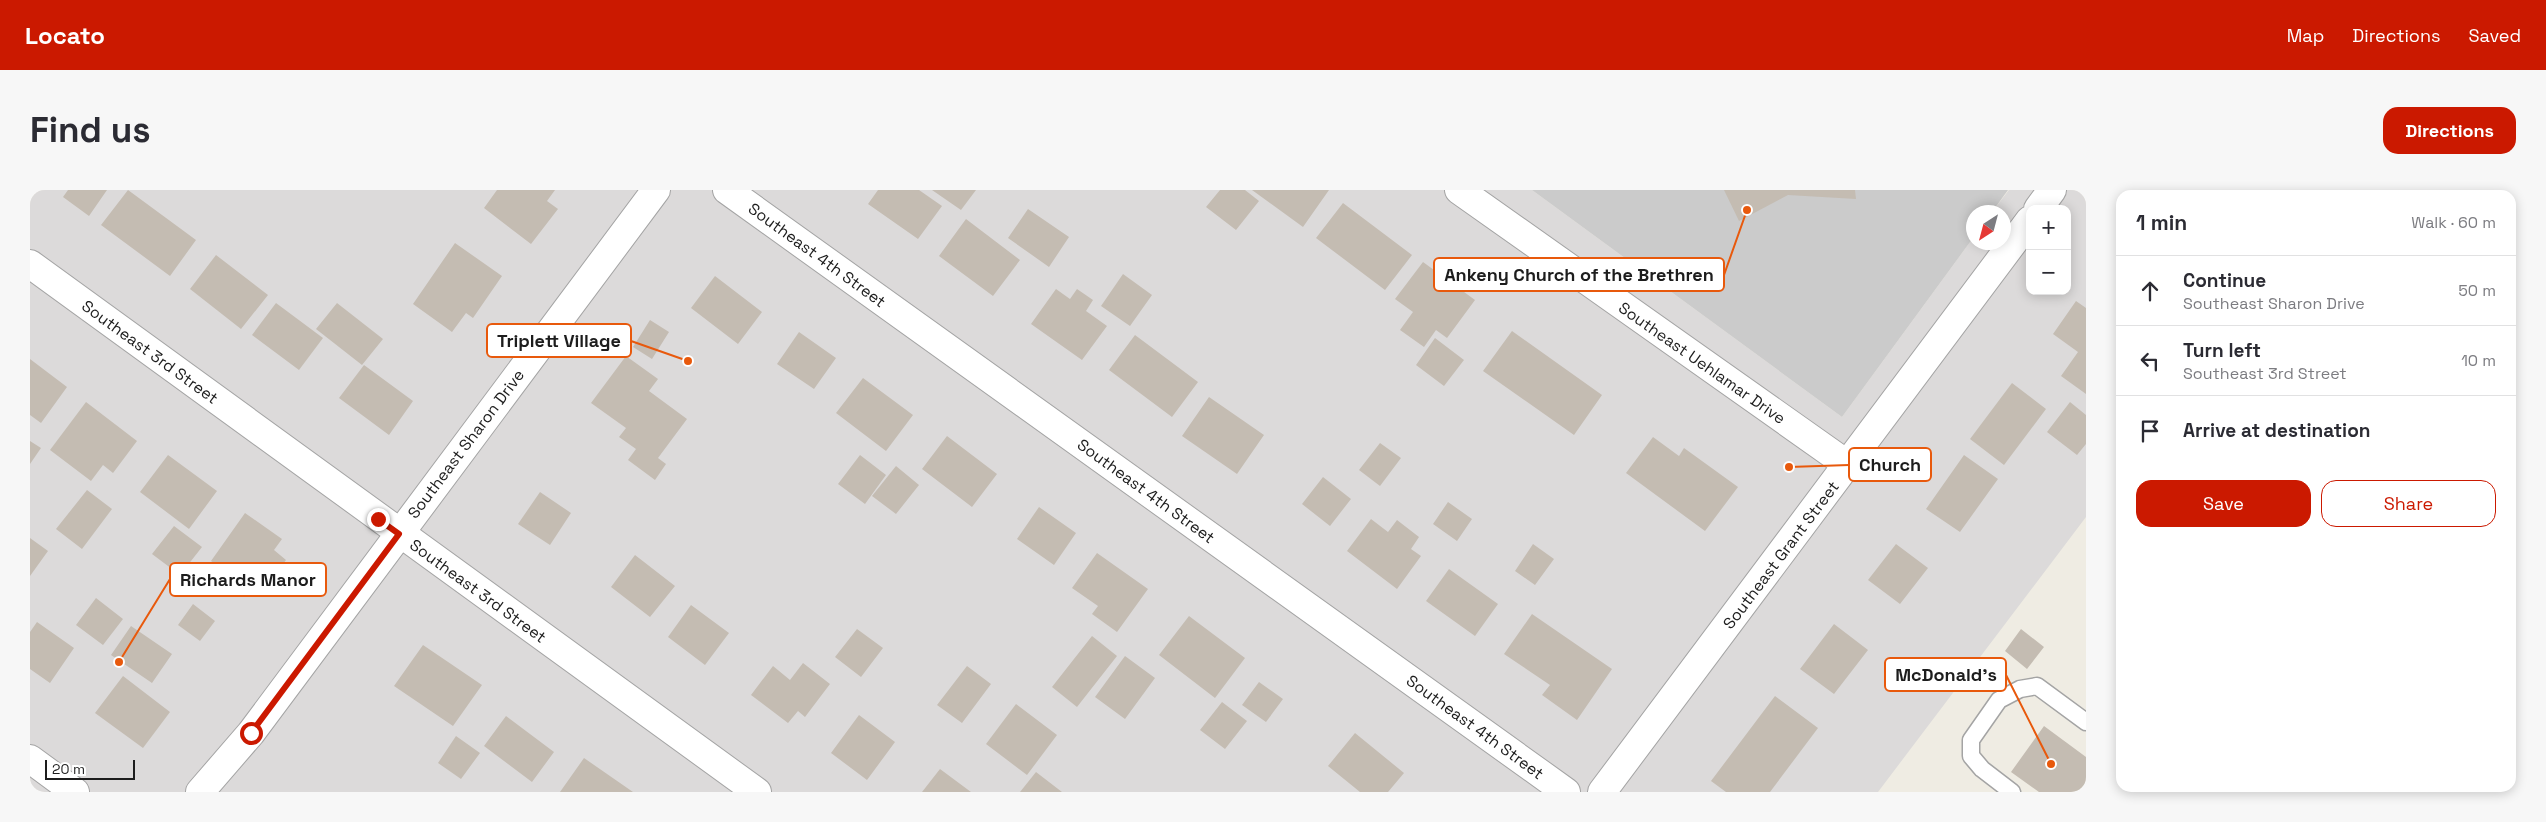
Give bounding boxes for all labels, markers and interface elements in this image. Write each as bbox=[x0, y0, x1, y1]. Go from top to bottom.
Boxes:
text: Locato bbox=[25, 20, 105, 51]
text: Map bbox=[2287, 24, 2324, 47]
text: Directions bbox=[2352, 24, 2441, 47]
text: Saved bbox=[2469, 24, 2521, 47]
button: Directions bbox=[2383, 107, 2516, 154]
text: Find us bbox=[30, 108, 151, 152]
street label: Southeast 4th Street bbox=[744, 198, 890, 312]
north arrow bbox=[1966, 205, 2011, 250]
map controls bbox=[2026, 205, 2071, 295]
button: + bbox=[2026, 205, 2071, 250]
text: 1 min bbox=[2136, 209, 2187, 236]
text: Walk · 60 m bbox=[2411, 212, 2496, 233]
button: − bbox=[2026, 250, 2071, 295]
callout: Ankeny Church of the Brethren bbox=[1434, 258, 1724, 291]
text: Ankeny Church of the Brethren bbox=[1444, 263, 1714, 286]
text: Continue bbox=[2183, 268, 2266, 293]
icon: ahead bbox=[2136, 277, 2164, 305]
text: 50 m bbox=[2458, 280, 2496, 301]
text: Southeast Sharon Drive bbox=[2183, 293, 2365, 314]
street label: Southeast 3rd Street bbox=[78, 295, 222, 409]
street label: Southeast Uehlamar Drive bbox=[1614, 297, 1790, 429]
callout: Triplett Village bbox=[487, 324, 631, 357]
text: Triplett Village bbox=[497, 329, 621, 352]
text: Turn left bbox=[2183, 338, 2261, 363]
icon: left bbox=[2136, 347, 2164, 375]
text: 10 m bbox=[2461, 350, 2496, 371]
text: Southeast 3rd Street bbox=[2183, 363, 2347, 384]
street label: Southeast Sharon Drive bbox=[403, 365, 529, 523]
icon: arrive bbox=[2136, 417, 2164, 445]
text: Arrive at destination bbox=[2183, 418, 2371, 443]
street label: Southeast 4th Street bbox=[1073, 434, 1219, 548]
callout: Church bbox=[1849, 448, 1931, 481]
text: Church bbox=[1859, 453, 1921, 476]
street label: Southeast Grant Street bbox=[1718, 477, 1844, 633]
button: Save bbox=[2136, 480, 2311, 527]
button: Share bbox=[2321, 480, 2496, 527]
route end bbox=[367, 508, 390, 531]
street label: Southeast 3rd Street bbox=[406, 534, 550, 648]
callout: Richards Manor bbox=[170, 563, 326, 596]
text: Richards Manor bbox=[180, 568, 316, 591]
callout: McDonald's bbox=[1885, 658, 2006, 691]
text: McDonald's bbox=[1895, 663, 1997, 686]
street label: Southeast 4th Street bbox=[1402, 670, 1548, 784]
route start bbox=[240, 722, 263, 745]
scale bar bbox=[45, 757, 135, 780]
text: 20 m bbox=[52, 760, 85, 778]

